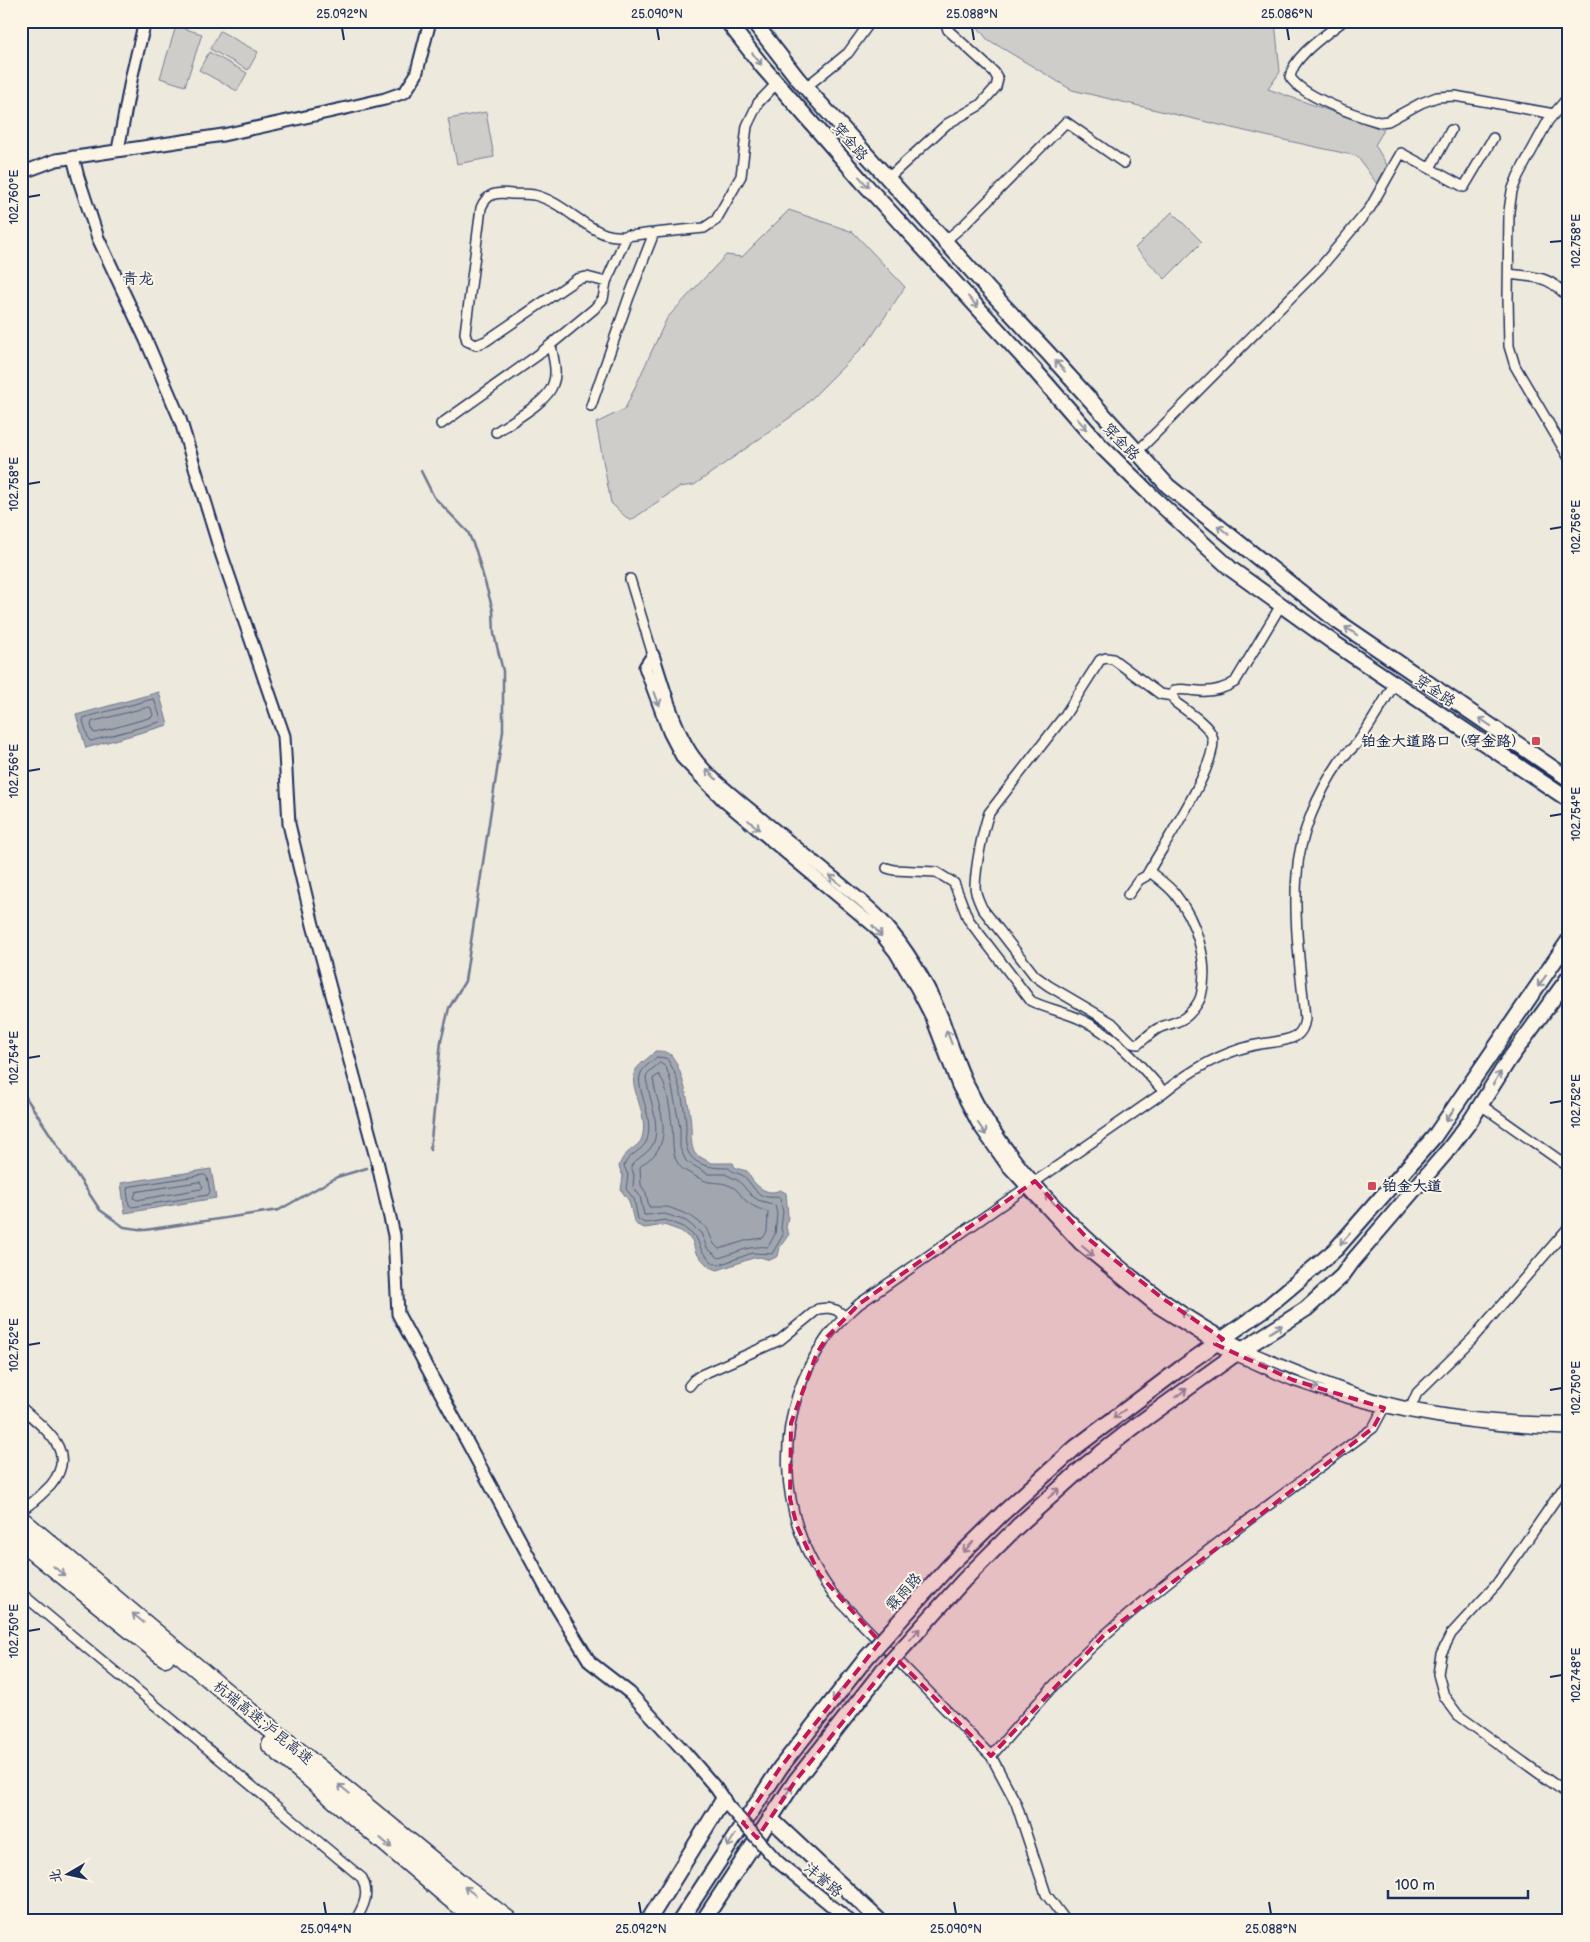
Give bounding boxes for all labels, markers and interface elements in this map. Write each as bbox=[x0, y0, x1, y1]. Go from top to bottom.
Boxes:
text: 25.092°N bbox=[316, 7, 368, 22]
text: 25.090°N bbox=[631, 7, 683, 22]
text: 25.088°N bbox=[946, 7, 998, 22]
text: 25.086°N bbox=[1261, 7, 1313, 22]
one-way arrow bbox=[752, 53, 763, 66]
street label: 穿金路 bbox=[828, 119, 872, 165]
text: 102.760°E bbox=[7, 169, 22, 224]
one-way arrow bbox=[858, 176, 870, 189]
text: 102.758°E bbox=[1569, 214, 1584, 268]
district label: 青龙 bbox=[122, 270, 154, 289]
one-way arrow bbox=[967, 296, 979, 309]
one-way arrow bbox=[1054, 359, 1065, 372]
one-way arrow bbox=[1076, 417, 1087, 430]
street label: 穿金路 bbox=[1099, 419, 1143, 465]
text: 102.758°E bbox=[7, 457, 22, 511]
text: 102.756°E bbox=[1569, 500, 1584, 554]
one-way arrow bbox=[1217, 525, 1230, 536]
one-way arrow bbox=[1344, 626, 1358, 636]
street label: 穿金路 bbox=[1411, 671, 1459, 711]
one-way arrow bbox=[653, 691, 662, 706]
one-way arrow bbox=[1478, 717, 1492, 727]
place label: 铂金大道路口（穿金路） bbox=[1361, 732, 1526, 751]
marker: 铂金大道路口（穿金路） bbox=[1530, 735, 1542, 747]
text: 102.756°E bbox=[7, 744, 22, 798]
one-way arrow bbox=[705, 768, 717, 781]
text: 102.754°E bbox=[1569, 787, 1584, 841]
one-way arrow bbox=[747, 820, 760, 831]
one-way arrow bbox=[829, 874, 842, 885]
one-way arrow bbox=[872, 924, 883, 937]
one-way arrow bbox=[1537, 974, 1547, 988]
one-way arrow bbox=[944, 1030, 953, 1045]
text: 102.754°E bbox=[7, 1031, 22, 1085]
one-way arrow bbox=[1492, 1071, 1503, 1085]
text: 102.752°E bbox=[1569, 1074, 1584, 1128]
one-way arrow bbox=[1445, 1108, 1455, 1122]
one-way arrow bbox=[977, 1122, 987, 1136]
place label: 铂金大道 bbox=[1382, 1177, 1442, 1196]
marker: 铂金大道 bbox=[1366, 1180, 1378, 1192]
one-way arrow bbox=[1044, 1192, 1056, 1205]
one-way arrow bbox=[1340, 1232, 1351, 1245]
one-way arrow bbox=[1081, 1246, 1094, 1257]
one-way arrow bbox=[1180, 1310, 1194, 1320]
text: 102.752°E bbox=[7, 1318, 22, 1372]
one-way arrow bbox=[1268, 1324, 1282, 1334]
text: 102.750°E bbox=[1569, 1361, 1584, 1415]
one-way arrow bbox=[1303, 1382, 1319, 1392]
one-way arrow bbox=[1174, 1388, 1188, 1398]
one-way arrow bbox=[1112, 1409, 1126, 1419]
one-way arrow bbox=[1047, 1488, 1060, 1499]
one-way arrow bbox=[962, 1541, 975, 1553]
one-way arrow bbox=[52, 1566, 65, 1577]
street label: 霖雨路 bbox=[882, 1569, 926, 1615]
text: 102.750°E bbox=[7, 1604, 22, 1658]
one-way arrow bbox=[131, 1613, 144, 1624]
one-way arrow bbox=[909, 1627, 920, 1640]
text: 102.748°E bbox=[1569, 1648, 1584, 1702]
street label: 杭瑞高速;沪昆高速 bbox=[209, 1677, 317, 1769]
one-way arrow bbox=[831, 1688, 842, 1701]
one-way arrow bbox=[338, 1784, 351, 1795]
one-way arrow bbox=[783, 1785, 793, 1799]
one-way arrow bbox=[726, 1833, 736, 1847]
one-way arrow bbox=[379, 1837, 392, 1848]
north arrow bbox=[42, 1850, 92, 1900]
street label: 沣誉路 bbox=[800, 1858, 846, 1902]
scale bar bbox=[1388, 1867, 1528, 1899]
text: 北 bbox=[46, 1868, 65, 1884]
text: 100 m bbox=[1395, 1876, 1435, 1895]
one-way arrow bbox=[464, 1886, 477, 1897]
text: 25.094°N bbox=[300, 1922, 352, 1937]
text: 25.092°N bbox=[615, 1922, 667, 1937]
text: 25.090°N bbox=[930, 1922, 982, 1937]
text: 25.088°N bbox=[1245, 1922, 1297, 1937]

